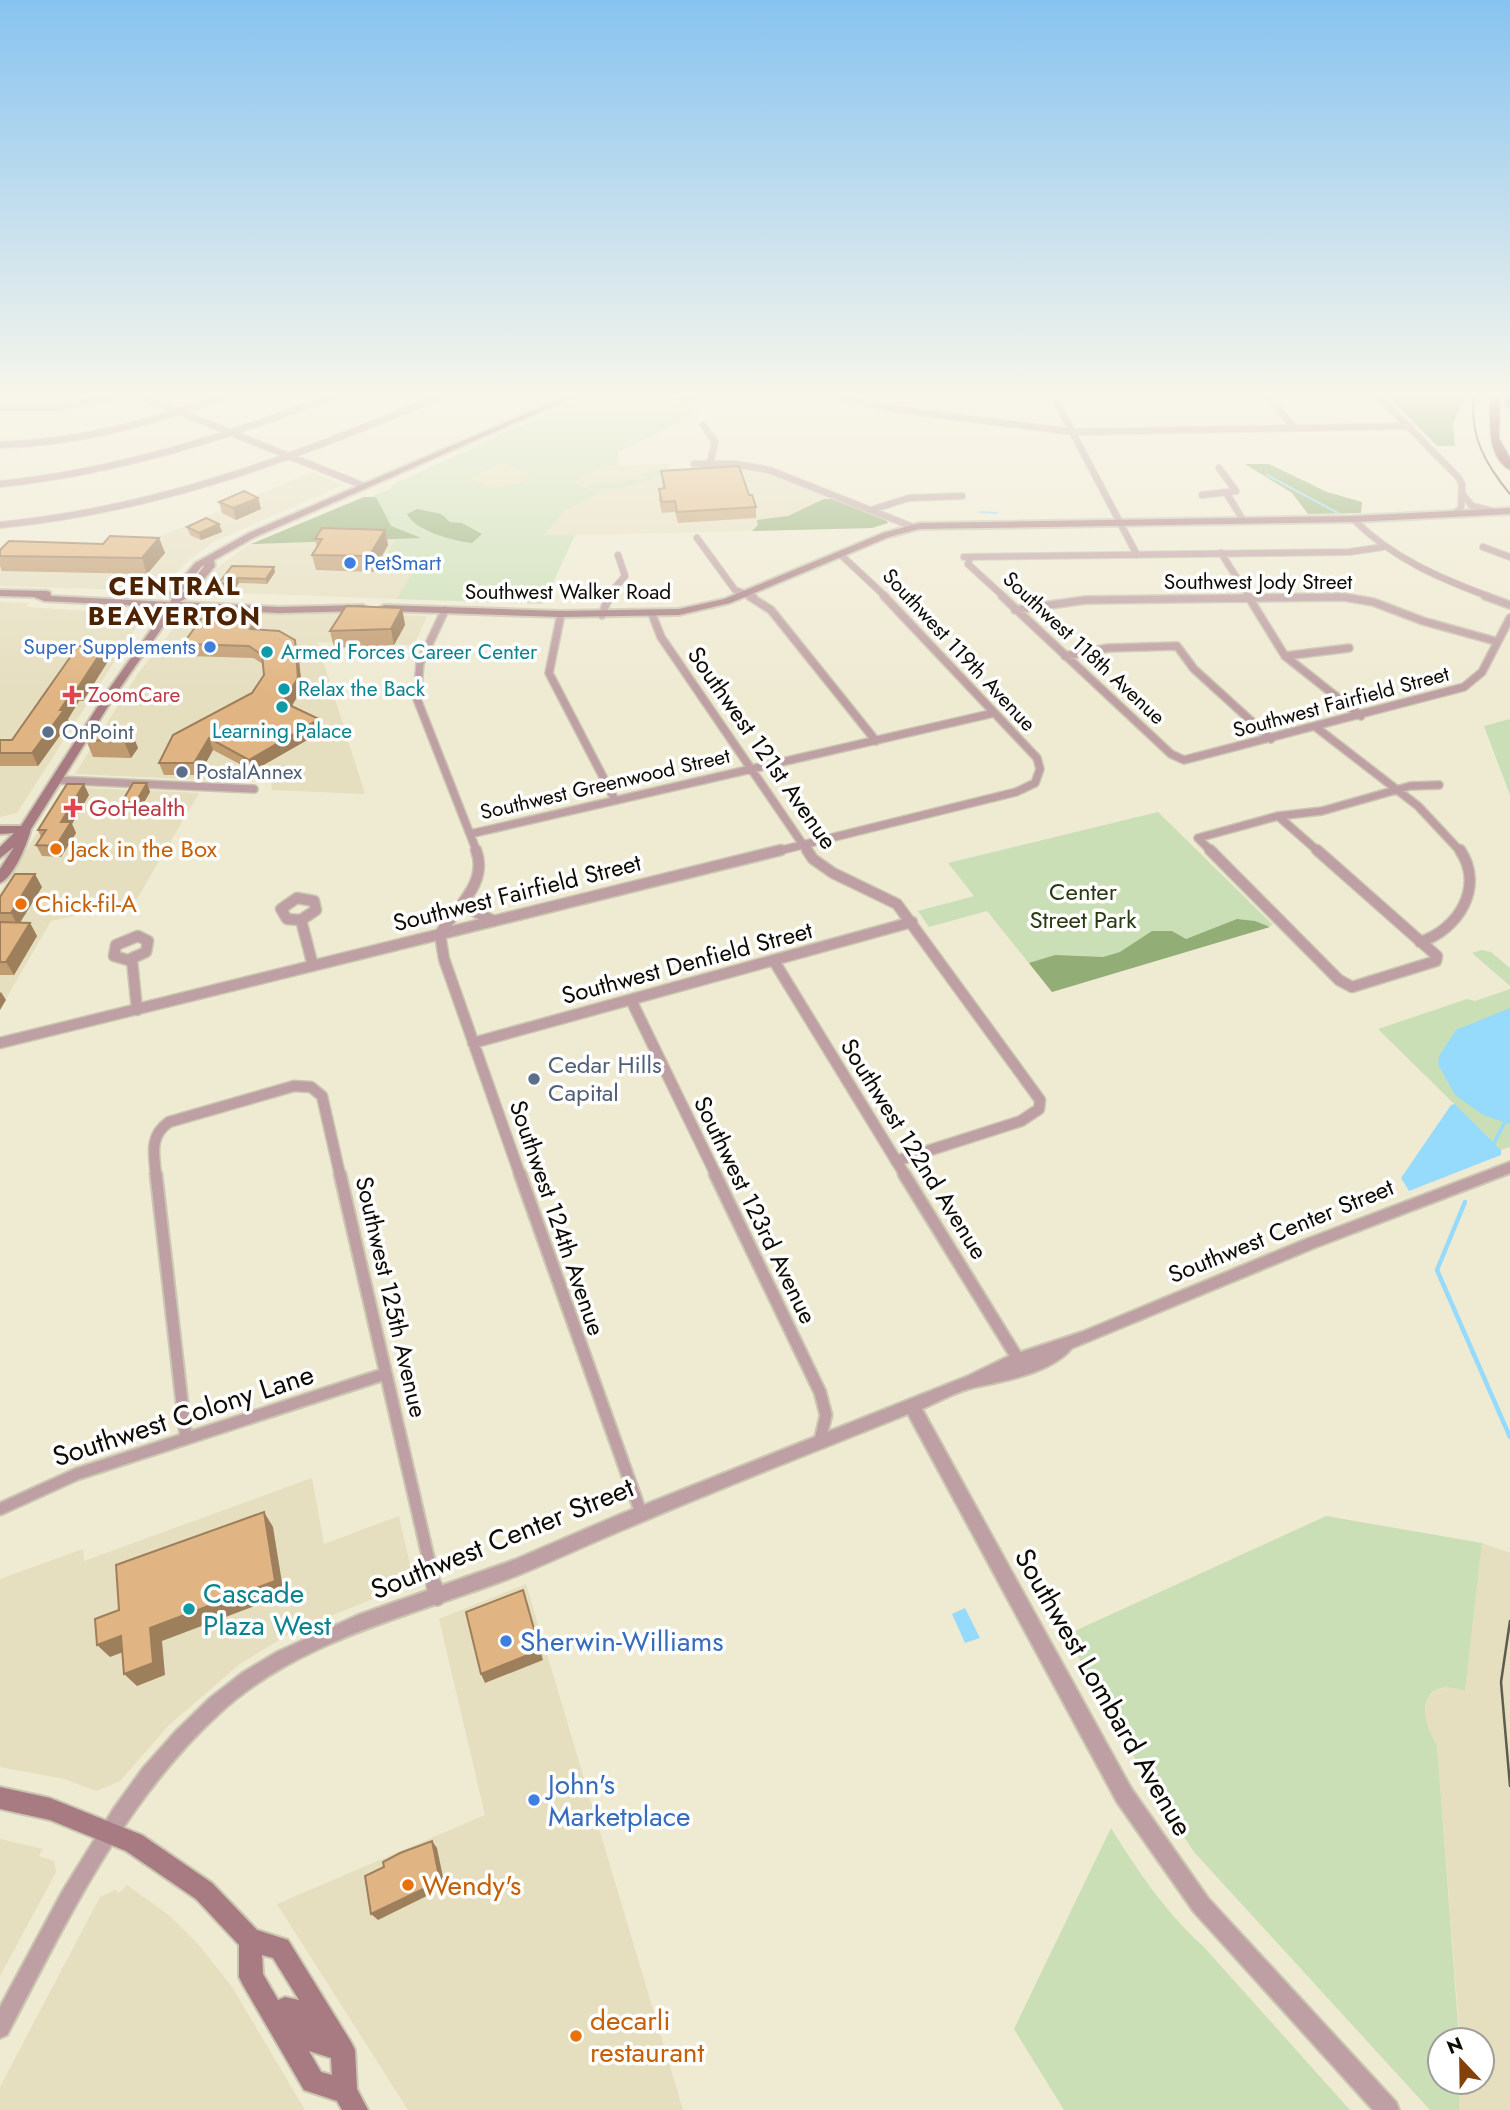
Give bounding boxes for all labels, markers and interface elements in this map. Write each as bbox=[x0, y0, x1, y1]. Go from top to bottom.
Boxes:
place label: PetSmart bbox=[364, 548, 441, 578]
marker: PetSmart bbox=[342, 555, 358, 571]
street label: Southwest 119th Avenue bbox=[875, 562, 1043, 738]
street label: Southwest 118th Avenue bbox=[996, 565, 1172, 732]
district label: CENTRAL BEAVERTON bbox=[88, 567, 262, 635]
street label: Southwest Jody Street bbox=[1164, 567, 1352, 597]
street label: Southwest Walker Road bbox=[465, 577, 671, 607]
place label: Super Supplements bbox=[23, 632, 196, 662]
place label: Armed Forces Career Center bbox=[281, 637, 538, 667]
marker: Super Supplements bbox=[202, 639, 218, 655]
street label: Southwest 121st Avenue bbox=[679, 639, 846, 856]
marker: Armed Forces Career Center bbox=[259, 644, 275, 660]
street label: Southwest Fairfield Street bbox=[1230, 659, 1452, 745]
place label: Relax the Back bbox=[298, 674, 426, 704]
place label: ZoomCare bbox=[88, 680, 181, 710]
marker: Relax the Back bbox=[276, 681, 292, 697]
marker: ZoomCare bbox=[62, 685, 82, 705]
marker: Learning Palace bbox=[274, 699, 290, 715]
place label: Learning Palace bbox=[212, 716, 352, 746]
place label: OnPoint bbox=[62, 717, 133, 747]
marker: OnPoint bbox=[40, 724, 56, 740]
street label: Southwest Greenwood Street bbox=[477, 741, 733, 827]
place label: PostalAnnex bbox=[196, 757, 302, 787]
marker: PostalAnnex bbox=[174, 764, 190, 780]
place label: GoHealth bbox=[89, 790, 186, 825]
marker: GoHealth bbox=[63, 798, 83, 818]
place label: Jack in the Box bbox=[67, 831, 218, 866]
marker: Jack in the Box bbox=[48, 841, 64, 857]
street label: Southwest Fairfield Street bbox=[389, 845, 645, 940]
park label: Center Street Park bbox=[1029, 874, 1137, 937]
place label: Chick-fil-A bbox=[35, 886, 137, 921]
marker: Chick-fil-A bbox=[13, 896, 29, 912]
street label: Southwest Denfield Street bbox=[558, 912, 816, 1013]
street label: Southwest 122nd Avenue bbox=[832, 1032, 997, 1266]
place label: Cedar Hills Capital bbox=[548, 1047, 662, 1110]
marker: Cedar Hills Capital bbox=[526, 1071, 542, 1087]
street label: Southwest 123rd Avenue bbox=[685, 1090, 826, 1330]
street label: Southwest 124th Avenue bbox=[501, 1095, 614, 1340]
street label: Southwest Center Street bbox=[1163, 1169, 1399, 1292]
street label: Southwest 125th Avenue bbox=[347, 1173, 436, 1421]
street label: Southwest Colony Lane bbox=[47, 1354, 319, 1477]
street label: Southwest Center Street bbox=[365, 1467, 640, 1610]
street label: Southwest Lombard Avenue bbox=[1004, 1541, 1203, 1844]
place label: Cascade Plaza West bbox=[203, 1573, 331, 1646]
marker: Cascade Plaza West bbox=[181, 1601, 197, 1617]
place label: Sherwin-Williams bbox=[520, 1621, 724, 1662]
marker: Sherwin-Williams bbox=[498, 1633, 514, 1649]
place label: John's Marketplace bbox=[544, 1764, 690, 1837]
marker: John's Marketplace bbox=[526, 1792, 542, 1808]
place label: Wendy's bbox=[422, 1865, 521, 1906]
marker: Wendy's bbox=[400, 1877, 416, 1893]
place label: decarli restaurant bbox=[590, 2000, 705, 2073]
north arrow bbox=[1426, 2026, 1496, 2096]
marker: decarli restaurant bbox=[568, 2028, 584, 2044]
text: N bbox=[1443, 2030, 1467, 2061]

